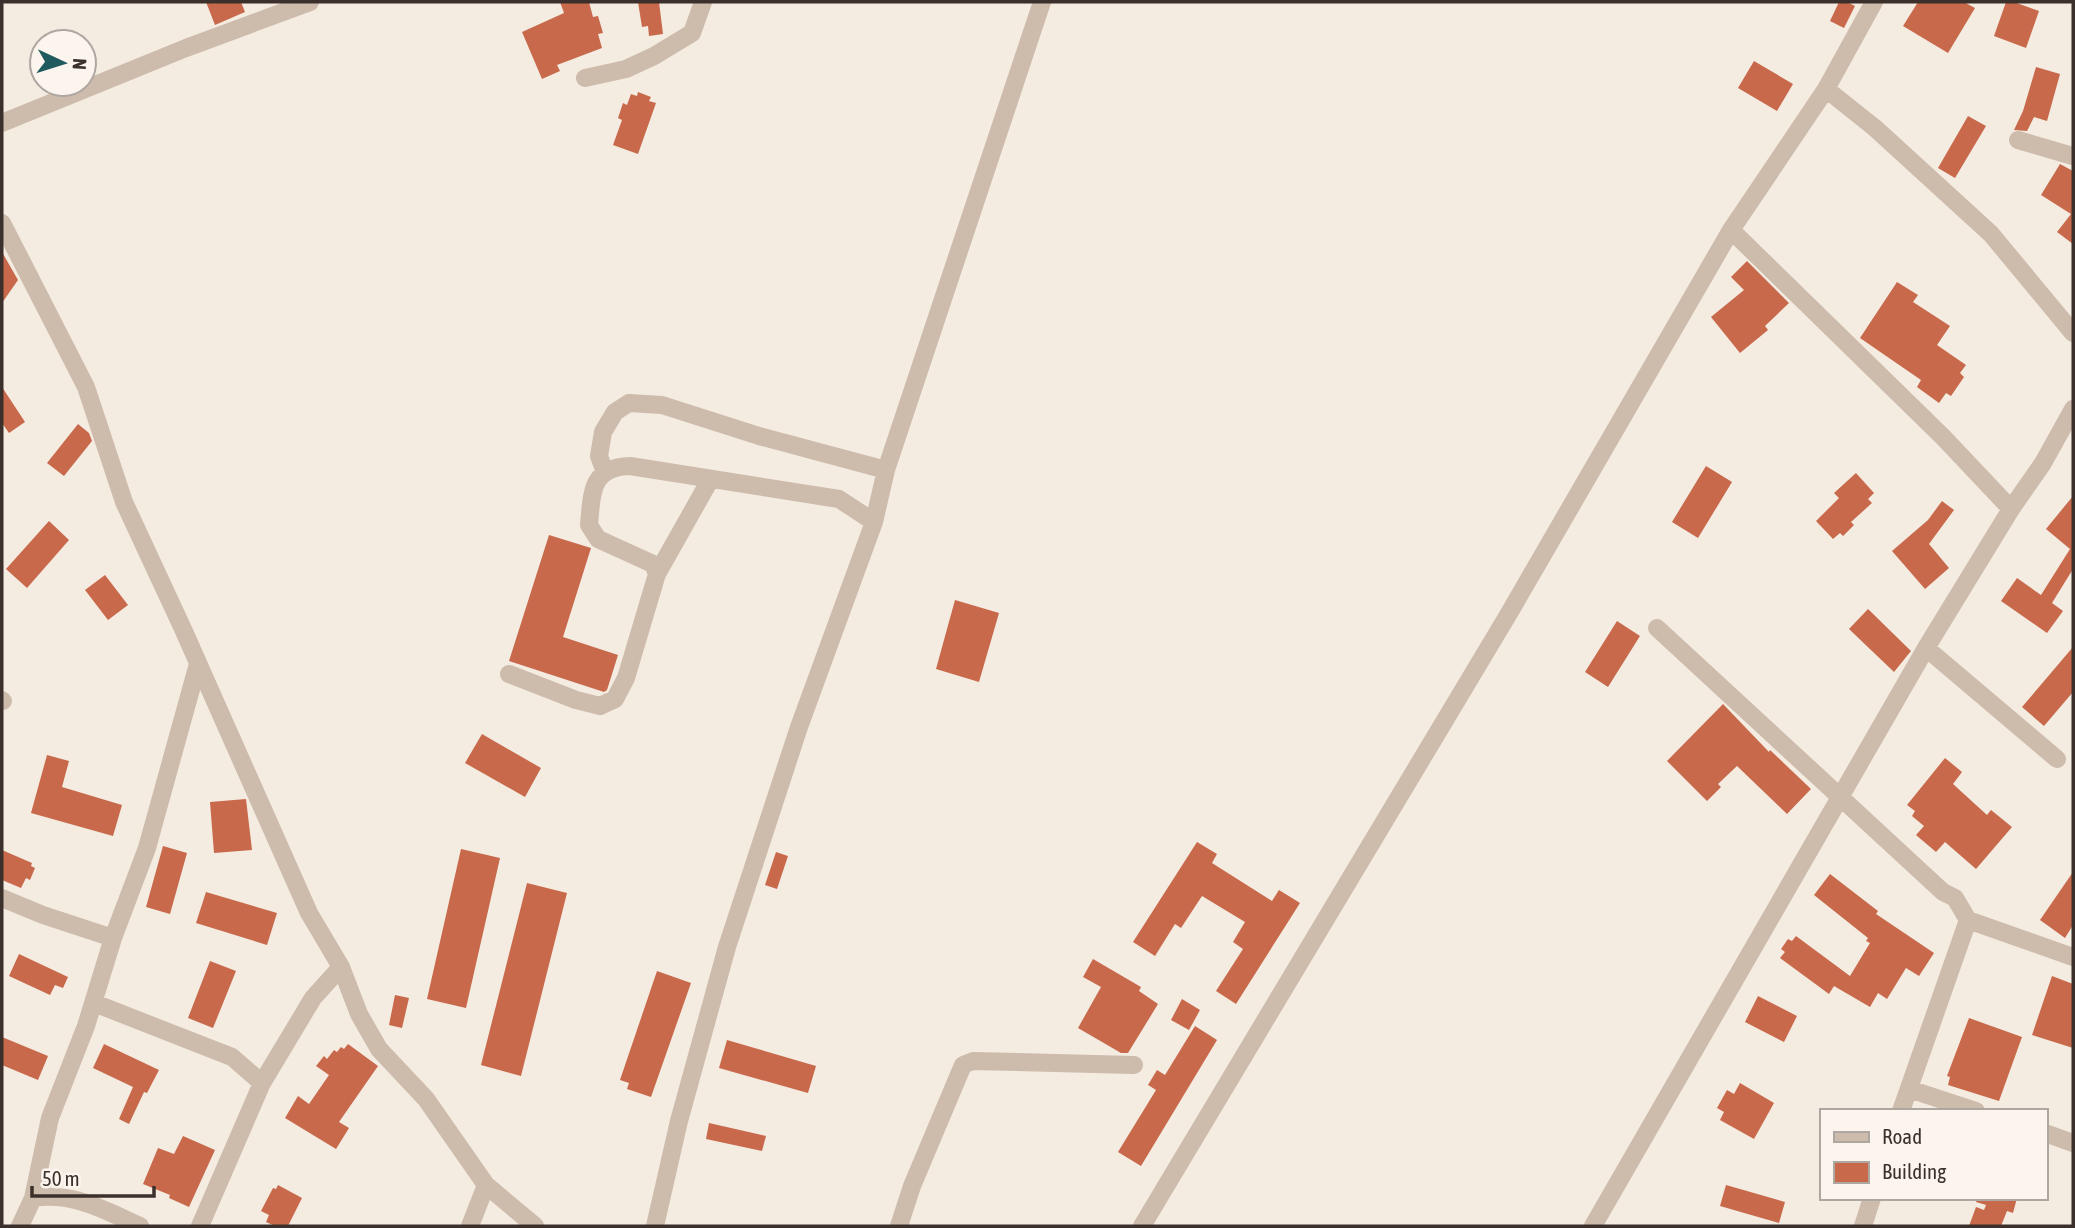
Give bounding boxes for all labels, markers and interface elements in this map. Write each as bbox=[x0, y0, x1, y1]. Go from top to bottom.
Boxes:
north arrow bbox=[28, 28, 98, 98]
text: N bbox=[69, 58, 91, 71]
legend bbox=[1820, 1109, 2047, 1200]
text: Road bbox=[1882, 1124, 1922, 1148]
scale bar bbox=[32, 1154, 154, 1198]
text: Building bbox=[1882, 1159, 1946, 1183]
text: 50 m bbox=[42, 1166, 80, 1190]

